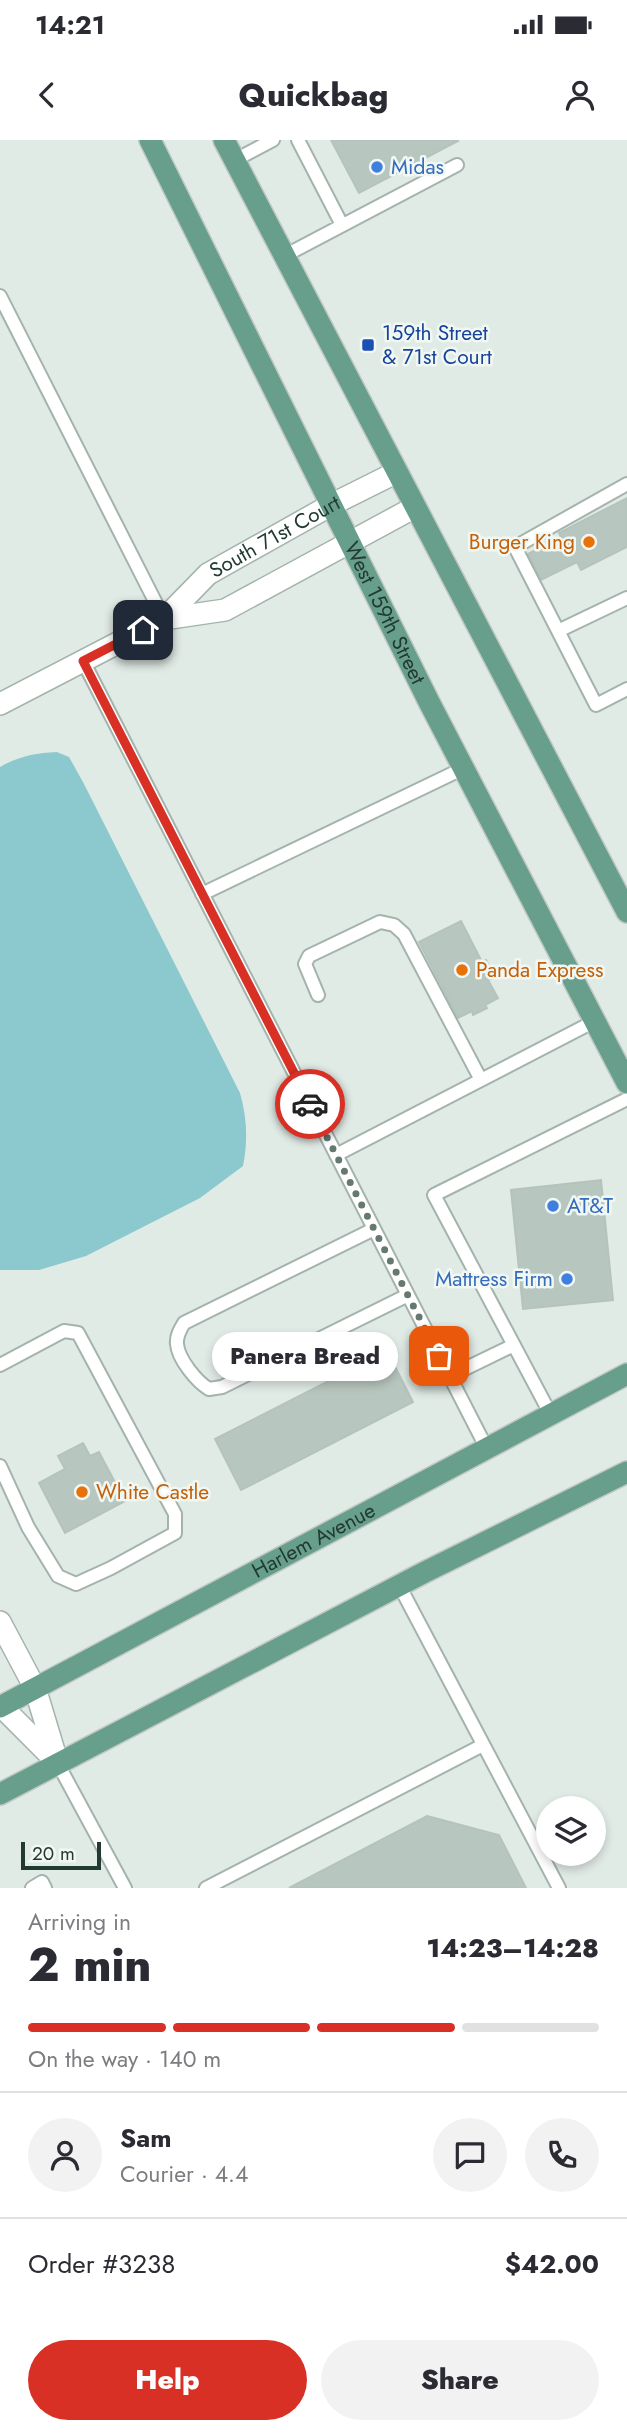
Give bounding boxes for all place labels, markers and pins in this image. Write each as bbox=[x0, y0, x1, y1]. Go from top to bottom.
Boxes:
place label: Midas bbox=[391, 152, 444, 182]
marker: Midas bbox=[369, 159, 385, 175]
place label: 159th Street & 71st Court bbox=[382, 318, 492, 372]
marker: 159th Street & 71st Court bbox=[360, 337, 376, 353]
place label: Burger King bbox=[469, 527, 575, 557]
marker: Burger King bbox=[581, 534, 597, 550]
pin bbox=[113, 600, 173, 660]
place label: Panda Express bbox=[476, 955, 603, 985]
marker: Panda Express bbox=[454, 962, 470, 978]
place label: AT&T bbox=[567, 1191, 613, 1221]
marker: AT&T bbox=[545, 1198, 561, 1214]
place label: Mattress Firm bbox=[435, 1264, 553, 1294]
marker: Mattress Firm bbox=[559, 1271, 575, 1287]
pin bbox=[409, 1326, 469, 1386]
callout: Panera Bread bbox=[212, 1332, 397, 1380]
place label: White Castle bbox=[96, 1477, 209, 1507]
marker: White Castle bbox=[74, 1484, 90, 1500]

